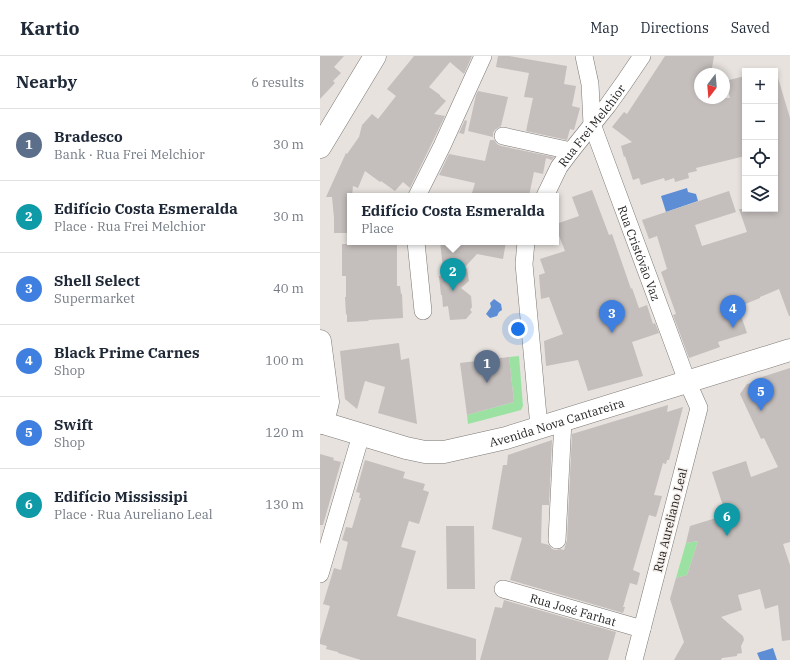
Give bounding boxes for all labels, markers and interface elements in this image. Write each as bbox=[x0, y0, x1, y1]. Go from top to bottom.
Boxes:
text: Kartio bbox=[20, 16, 80, 40]
text: Map bbox=[590, 19, 619, 37]
text: Directions bbox=[641, 19, 709, 37]
text: Saved bbox=[731, 19, 770, 37]
north arrow bbox=[694, 68, 730, 104]
map controls bbox=[742, 68, 778, 212]
button: + bbox=[742, 68, 778, 104]
text: Nearby bbox=[16, 71, 77, 93]
text: 6 results bbox=[251, 74, 304, 91]
street label: Rua Frei Melchior bbox=[555, 81, 628, 169]
button: − bbox=[742, 104, 778, 140]
text: Bradesco bbox=[54, 127, 123, 146]
text: 1 bbox=[25, 136, 33, 153]
text: 30 m bbox=[273, 136, 304, 153]
button: locate bbox=[742, 140, 778, 176]
text: Bank · Rua Frei Melchior bbox=[54, 146, 205, 163]
button: layers bbox=[742, 176, 778, 212]
popup bbox=[347, 193, 559, 245]
text: Edifício Costa Esmeralda bbox=[54, 199, 238, 218]
text: Edifício Costa Esmeralda bbox=[361, 201, 545, 220]
street label: Rua Cristóvão Vaz bbox=[615, 203, 664, 303]
text: 2 bbox=[25, 208, 33, 225]
text: 30 m bbox=[273, 208, 304, 225]
text: Place · Rua Frei Melchior bbox=[54, 218, 206, 235]
text: Place bbox=[361, 220, 394, 237]
pin: 2 bbox=[440, 258, 466, 291]
text: Shell Select bbox=[54, 271, 140, 290]
text: 3 bbox=[25, 280, 33, 297]
text: 40 m bbox=[273, 280, 304, 297]
text: Supermarket bbox=[54, 290, 135, 307]
pin: 4 bbox=[720, 295, 746, 328]
pin: 3 bbox=[599, 300, 625, 333]
your location bbox=[508, 319, 528, 339]
text: Black Prime Carnes bbox=[54, 343, 200, 362]
pin: 1 bbox=[474, 350, 500, 383]
text: 4 bbox=[25, 352, 33, 369]
text: 100 m bbox=[265, 352, 304, 369]
text: Shop bbox=[54, 362, 85, 379]
pin: 5 bbox=[748, 378, 774, 411]
street label: Avenida Nova Cantareira bbox=[488, 394, 627, 449]
text: Swift bbox=[54, 415, 93, 434]
text: 5 bbox=[25, 424, 33, 441]
text: 120 m bbox=[265, 424, 304, 441]
text: Shop bbox=[54, 434, 85, 451]
street label: Rua Aureliano Leal bbox=[650, 466, 690, 574]
text: Edifício Mississipi bbox=[54, 487, 188, 506]
text: 6 bbox=[25, 496, 33, 513]
text: 130 m bbox=[265, 496, 304, 513]
pin: 6 bbox=[714, 503, 740, 536]
text: Place · Rua Aureliano Leal bbox=[54, 506, 213, 523]
street label: Rua José Farhat bbox=[528, 590, 618, 629]

